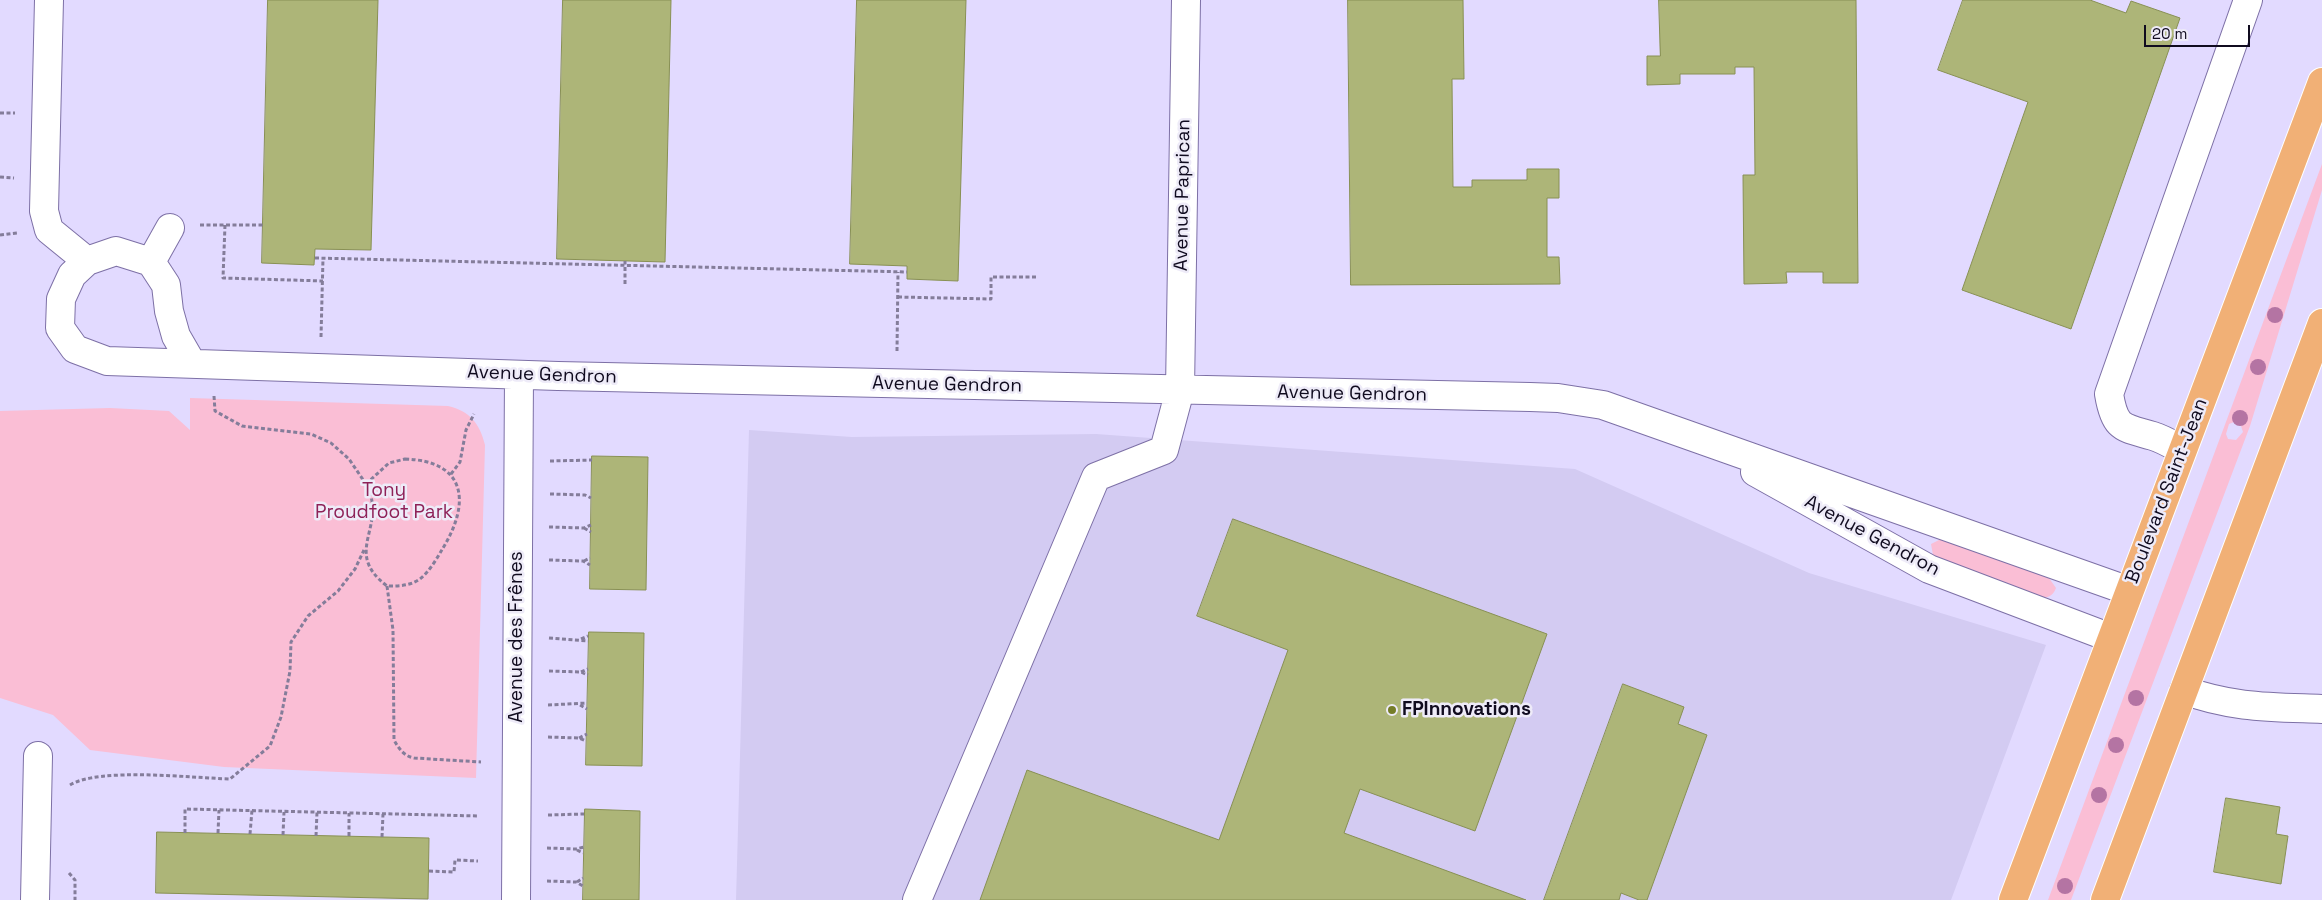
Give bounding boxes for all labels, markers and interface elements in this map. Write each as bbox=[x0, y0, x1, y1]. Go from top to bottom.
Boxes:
scale bar bbox=[2147, 15, 2253, 47]
text: 20 m bbox=[2152, 24, 2187, 43]
street label: Avenue Paprican bbox=[1170, 119, 1196, 271]
street label: Avenue Gendron bbox=[467, 361, 617, 389]
street label: Avenue Gendron bbox=[872, 372, 1022, 398]
street label: Avenue Gendron bbox=[1277, 381, 1427, 407]
street label: Boulevard Saint-Jean bbox=[2121, 395, 2213, 587]
park label: Tony Proudfoot Park bbox=[315, 480, 453, 524]
street label: Avenue Gendron bbox=[1800, 491, 1944, 581]
street label: Avenue des Frênes bbox=[506, 551, 528, 723]
place label: FPInnovations bbox=[1402, 699, 1531, 721]
marker: FPInnovations bbox=[1386, 704, 1398, 716]

